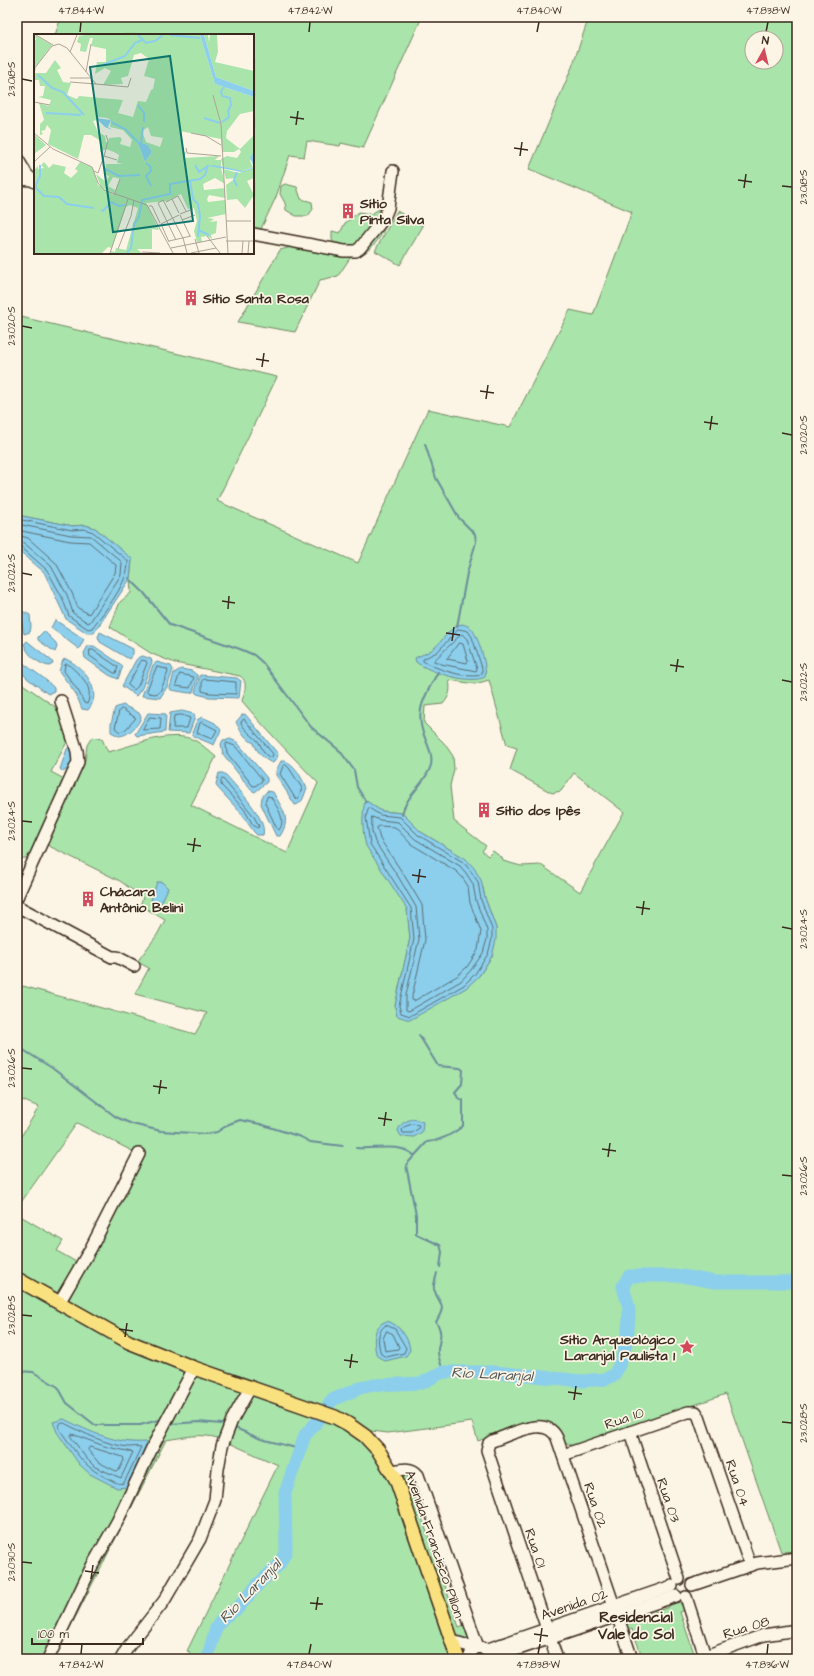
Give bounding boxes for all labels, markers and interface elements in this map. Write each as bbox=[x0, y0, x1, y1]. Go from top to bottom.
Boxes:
text: 47.844°W bbox=[58, 4, 105, 18]
text: 47.842°W bbox=[288, 4, 333, 18]
text: 47.840°W bbox=[516, 4, 562, 18]
text: 47.838°W bbox=[746, 4, 791, 18]
north arrow bbox=[744, 30, 784, 70]
text: N bbox=[761, 33, 770, 49]
inset map bbox=[34, 34, 254, 254]
text: 23.018°S bbox=[5, 61, 19, 96]
text: 23.018°S bbox=[797, 169, 811, 204]
place label: Sítio Pinta Silva bbox=[359, 194, 425, 230]
building icon: Sítio Pinta Silva bbox=[339, 202, 357, 220]
building icon: Sítio Santa Rosa bbox=[182, 289, 200, 307]
place label: Sítio Santa Rosa bbox=[202, 289, 310, 309]
text: 23.020°S bbox=[5, 306, 19, 346]
text: 23.020°S bbox=[797, 415, 811, 455]
text: 23.022°S bbox=[5, 553, 19, 592]
text: 23.022°S bbox=[797, 662, 811, 701]
text: 23.024°S bbox=[5, 801, 19, 841]
building icon: Sítio dos Ipês bbox=[475, 801, 493, 819]
place label: Sítio dos Ipês bbox=[495, 801, 581, 821]
place label: Chácara Antônio Belini bbox=[100, 882, 184, 918]
building icon: Chácara Antônio Belini bbox=[79, 890, 97, 908]
text: 23.024°S bbox=[797, 909, 811, 949]
text: 23.026°S bbox=[5, 1048, 19, 1088]
text: 23.026°S bbox=[797, 1156, 811, 1196]
text: 23.028°S bbox=[5, 1295, 19, 1335]
place label: Sítio Arqueológico Laranjal Paulista 1 bbox=[559, 1330, 675, 1366]
place icon: Sítio Arqueológico Laranjal Paulista 1 bbox=[678, 1338, 696, 1356]
water label: Rio Laranjal bbox=[451, 1362, 535, 1387]
street label: Rua 10 bbox=[602, 1403, 647, 1435]
text: 23.028°S bbox=[797, 1403, 811, 1443]
street label: Rua 04 bbox=[720, 1457, 755, 1510]
street label: Avenida Francisco Pillon bbox=[399, 1468, 469, 1621]
street label: Rua 03 bbox=[651, 1475, 685, 1525]
street label: Rua 02 bbox=[578, 1480, 612, 1531]
street label: Rua 01 bbox=[519, 1526, 551, 1571]
text: 23.030°S bbox=[5, 1542, 19, 1581]
water label: Rio Laranjal bbox=[214, 1554, 287, 1628]
street label: Avenida 02 bbox=[538, 1584, 611, 1626]
district label: Residencial Vale do Sol bbox=[597, 1607, 675, 1645]
street label: Rua 08 bbox=[721, 1611, 772, 1644]
scale bar bbox=[32, 1620, 143, 1646]
text: 100 m bbox=[38, 1626, 69, 1643]
text: 47.842°W bbox=[59, 1658, 104, 1672]
text: 47.840°W bbox=[286, 1658, 332, 1672]
text: 47.838°W bbox=[516, 1658, 561, 1672]
text: 47.836°W bbox=[745, 1658, 789, 1672]

